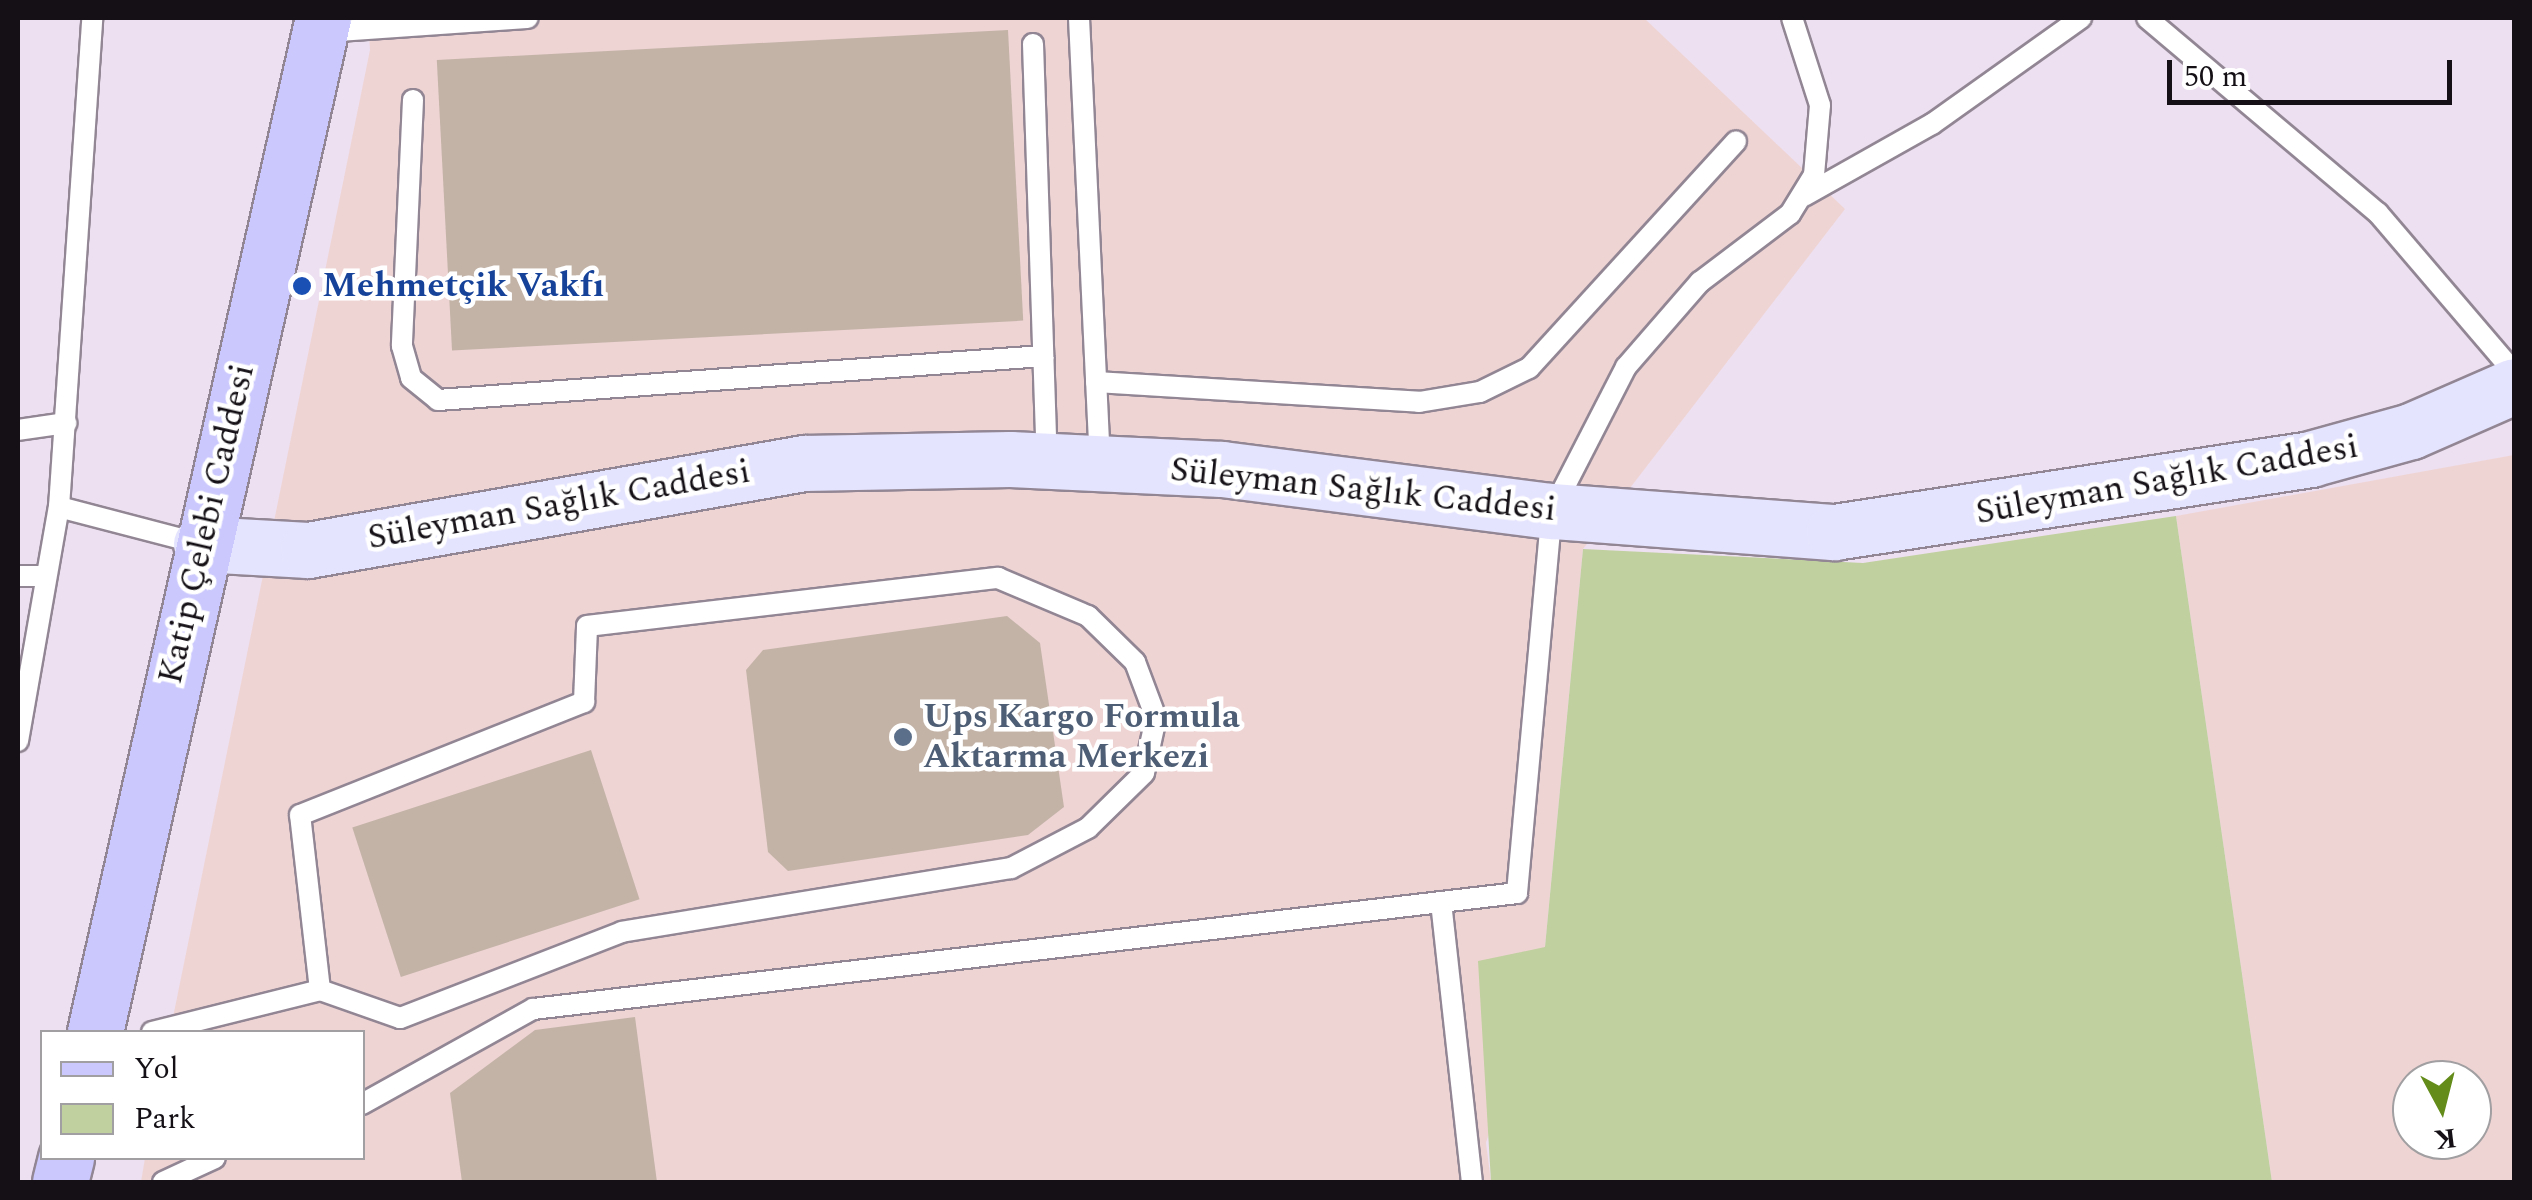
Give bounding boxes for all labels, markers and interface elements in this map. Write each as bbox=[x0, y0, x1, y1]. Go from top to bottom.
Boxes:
scale bar bbox=[2172, 40, 2457, 102]
text: 50 m bbox=[2184, 54, 2247, 100]
place label: Mehmetçik Vakfı bbox=[322, 265, 604, 307]
marker: Mehmetçik Vakfı bbox=[291, 275, 313, 297]
street label: Katip Çelebi Caddesi bbox=[150, 360, 264, 688]
street label: Süleyman Sağlık Caddesi bbox=[1973, 426, 2361, 534]
street label: Süleyman Sağlık Caddesi bbox=[1168, 449, 1558, 531]
street label: Süleyman Sağlık Caddesi bbox=[365, 451, 753, 559]
place label: Ups Kargo Formula Aktarma Merkezi bbox=[923, 696, 1240, 778]
marker: Ups Kargo Formula Aktarma Merkezi bbox=[892, 726, 914, 748]
legend bbox=[40, 1030, 365, 1160]
text: Yol bbox=[134, 1046, 178, 1092]
north arrow bbox=[2392, 1060, 2492, 1160]
text: Park bbox=[134, 1096, 196, 1142]
text: K bbox=[2432, 1116, 2459, 1161]

